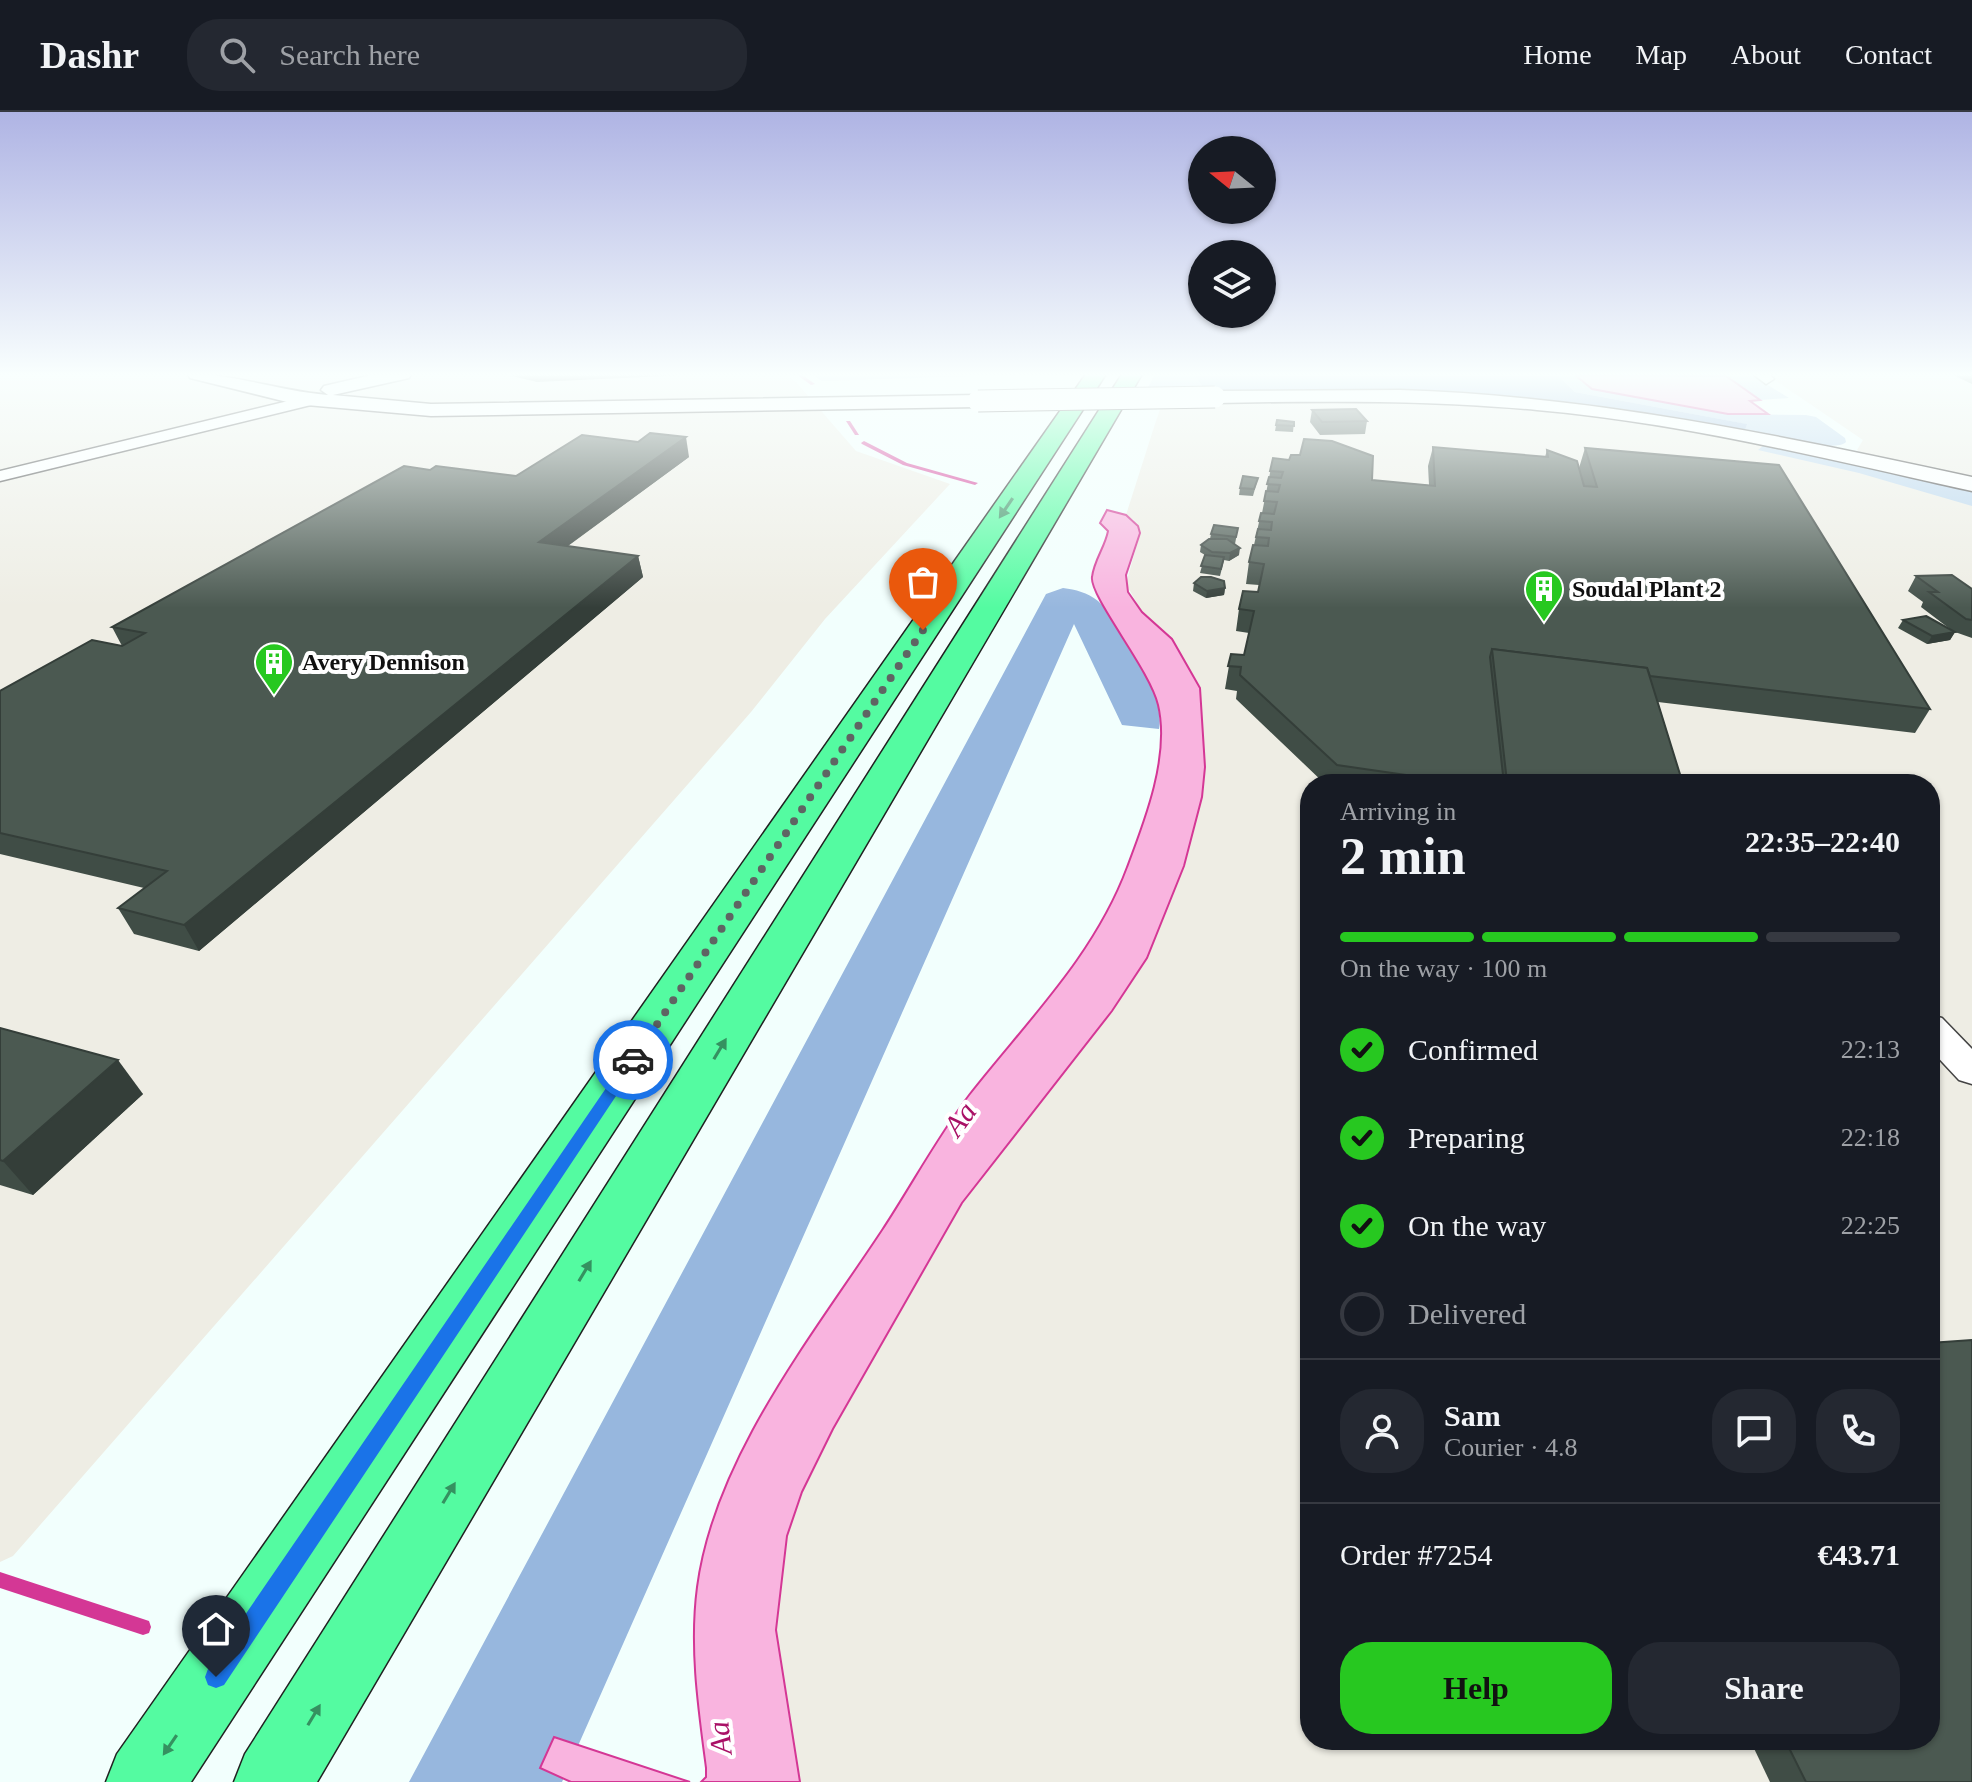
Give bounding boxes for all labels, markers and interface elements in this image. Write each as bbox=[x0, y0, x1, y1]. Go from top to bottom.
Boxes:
search box bbox=[187, 19, 747, 91]
icon: search bbox=[215, 33, 259, 77]
text: Dashr bbox=[40, 34, 139, 76]
text: Search here bbox=[279, 38, 420, 71]
text: Home bbox=[1523, 39, 1592, 70]
text: Map bbox=[1636, 39, 1687, 70]
text: About bbox=[1731, 39, 1801, 70]
text: Contact bbox=[1845, 39, 1932, 70]
north arrow bbox=[1188, 136, 1276, 224]
map controls bbox=[1188, 136, 1276, 328]
button: layers bbox=[1188, 240, 1276, 328]
one-way arrow bbox=[998, 498, 1013, 519]
pin bbox=[889, 548, 957, 630]
icon: bag bbox=[901, 560, 945, 604]
building icon: Soudal Plant 2 bbox=[1523, 568, 1565, 623]
place label: Soudal Plant 2 bbox=[1572, 576, 1721, 602]
building icon: Avery Dennison bbox=[253, 641, 295, 696]
place label: Avery Dennison bbox=[302, 649, 465, 675]
text: Arriving in bbox=[1340, 797, 1456, 826]
text: 22:35–22:40 bbox=[1745, 825, 1900, 858]
text: 2 min bbox=[1340, 828, 1466, 885]
text: On the way · 100 m bbox=[1340, 954, 1547, 983]
courier bbox=[593, 1020, 673, 1100]
icon: check bbox=[1340, 1028, 1384, 1072]
text: Confirmed bbox=[1408, 1033, 1538, 1066]
text: 22:13 bbox=[1841, 1035, 1900, 1064]
icon: car bbox=[611, 1038, 655, 1082]
one-way arrow bbox=[712, 1038, 727, 1061]
water label: Aa bbox=[935, 1096, 983, 1144]
icon: check bbox=[1340, 1116, 1384, 1160]
text: Preparing bbox=[1408, 1121, 1525, 1154]
text: 22:18 bbox=[1841, 1123, 1900, 1152]
icon: check bbox=[1340, 1204, 1384, 1248]
text: On the way bbox=[1408, 1209, 1546, 1242]
text: 22:25 bbox=[1841, 1211, 1900, 1240]
one-way arrow bbox=[577, 1261, 592, 1282]
text: Delivered bbox=[1408, 1297, 1526, 1330]
button: person bbox=[1340, 1389, 1424, 1473]
button: chat bbox=[1712, 1389, 1796, 1473]
button: phone bbox=[1816, 1389, 1900, 1473]
text: Sam bbox=[1444, 1399, 1501, 1432]
text: Courier · 4.8 bbox=[1444, 1433, 1578, 1462]
one-way arrow bbox=[442, 1482, 456, 1504]
text: Order #7254 bbox=[1340, 1538, 1492, 1571]
text: €43.71 bbox=[1818, 1538, 1900, 1571]
pin bbox=[182, 1595, 250, 1677]
icon: home bbox=[194, 1607, 238, 1651]
button: Help bbox=[1340, 1642, 1612, 1734]
button: Share bbox=[1628, 1642, 1900, 1734]
one-way arrow bbox=[306, 1704, 320, 1726]
water label: Aa bbox=[701, 1720, 738, 1758]
one-way arrow bbox=[163, 1734, 178, 1755]

